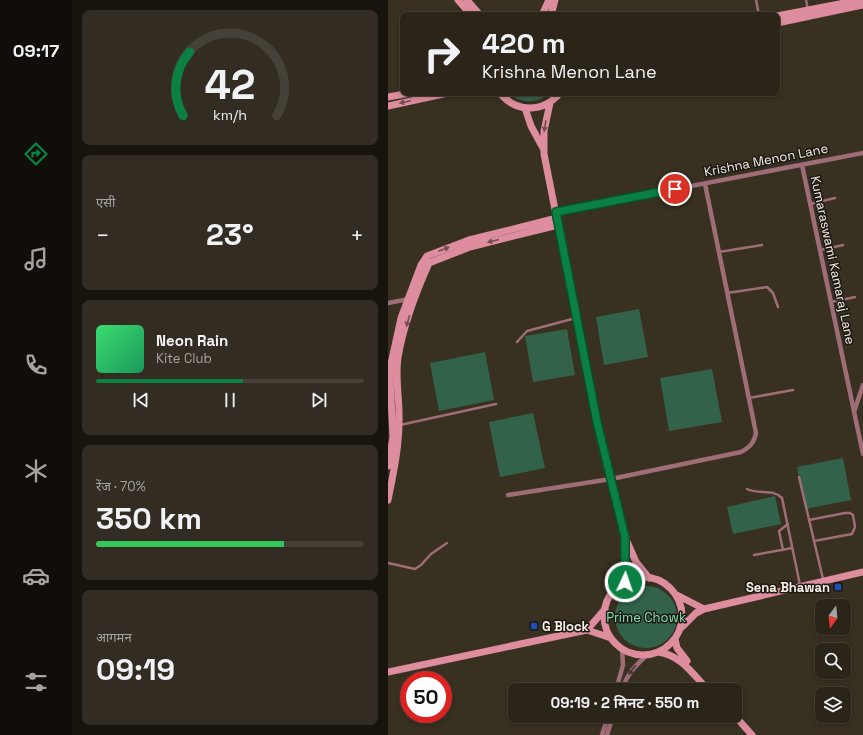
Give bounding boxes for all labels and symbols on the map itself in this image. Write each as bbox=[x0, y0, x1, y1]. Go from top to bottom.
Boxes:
one-way arrow bbox=[398, 100, 411, 106]
one-way arrow bbox=[542, 120, 548, 132]
street label: Krishna Menon Lane bbox=[702, 140, 830, 180]
pin bbox=[658, 172, 692, 206]
street label: Kumaraswami Kamaraj Lane bbox=[807, 174, 859, 346]
one-way arrow bbox=[487, 238, 499, 244]
one-way arrow bbox=[438, 245, 450, 251]
one-way arrow bbox=[405, 315, 411, 327]
position arrow bbox=[604, 561, 646, 603]
place label: Sena Bhawan bbox=[746, 579, 830, 596]
marker: Sena Bhawan bbox=[833, 582, 843, 592]
north arrow bbox=[815, 599, 851, 635]
park label: Prime Chowk bbox=[606, 609, 686, 626]
place label: G Block bbox=[542, 618, 590, 635]
marker: G Block bbox=[529, 621, 539, 631]
one-way arrow bbox=[627, 665, 636, 676]
speed limit sign: 50 bbox=[400, 671, 452, 723]

